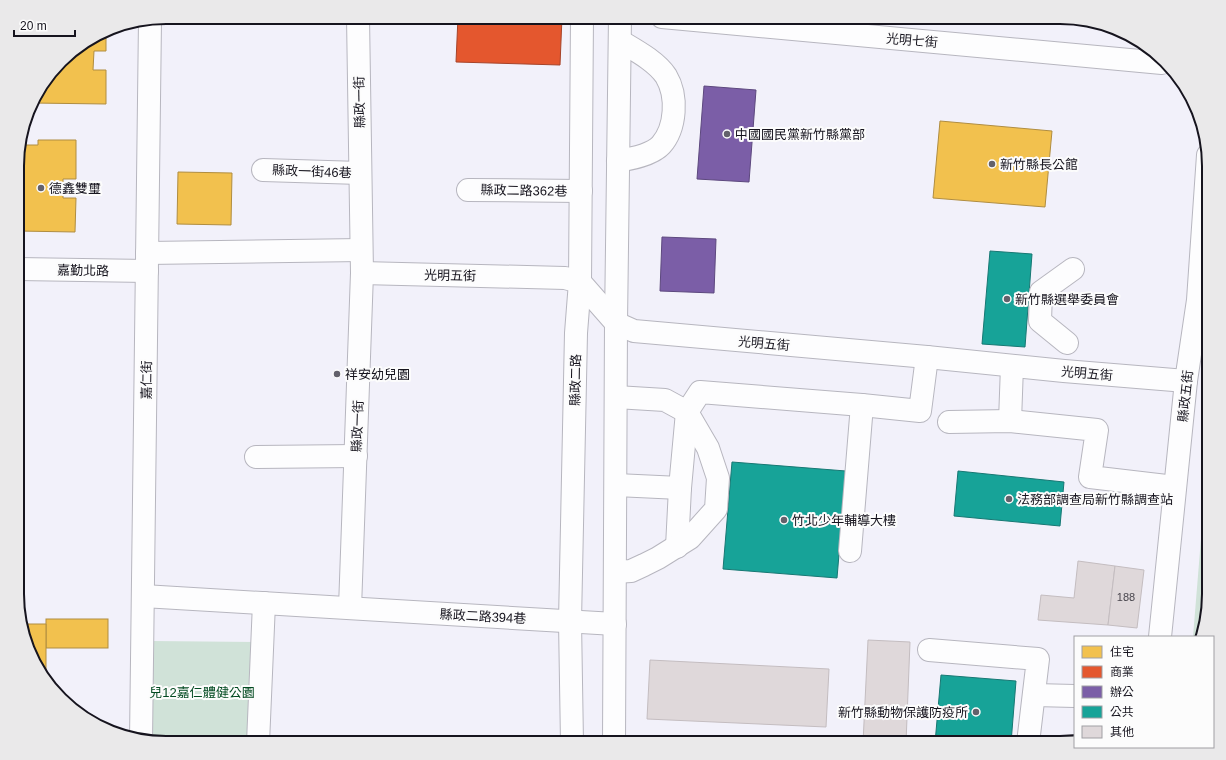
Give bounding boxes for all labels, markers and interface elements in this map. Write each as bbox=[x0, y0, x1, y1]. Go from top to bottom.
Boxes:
scale bar bbox=[14, 12, 75, 38]
text: 20 m bbox=[20, 19, 47, 33]
street label: 光明七街 bbox=[885, 31, 939, 50]
street label: 縣政一街 bbox=[352, 76, 367, 128]
place label: 中國國民黨新竹縣黨部 bbox=[735, 127, 865, 142]
marker: 中國國民黨新竹縣黨部 bbox=[722, 129, 732, 139]
place label: 新竹縣長公館 bbox=[1000, 157, 1078, 172]
marker: 新竹縣長公館 bbox=[987, 159, 997, 169]
street label: 縣政一街46巷 bbox=[272, 163, 352, 180]
place label: 德鑫雙璽 bbox=[49, 181, 101, 196]
street label: 縣政二路362巷 bbox=[481, 182, 567, 199]
marker: 德鑫雙璽 bbox=[36, 183, 46, 193]
street label: 嘉勤北路 bbox=[57, 263, 109, 278]
street label: 光明五街 bbox=[424, 268, 476, 283]
place label: 新竹縣選舉委員會 bbox=[1015, 292, 1119, 307]
marker: 新竹縣選舉委員會 bbox=[1002, 294, 1012, 304]
street label: 光明五街 bbox=[737, 334, 791, 353]
street label: 縣政二路 bbox=[568, 354, 583, 406]
street label: 嘉仁街 bbox=[139, 360, 154, 400]
street label: 光明五街 bbox=[1060, 364, 1114, 383]
place label: 祥安幼兒園 bbox=[345, 367, 410, 382]
marker: 祥安幼兒園 bbox=[332, 369, 342, 379]
street label: 縣政五街 bbox=[1175, 369, 1196, 423]
street label: 縣政一街 bbox=[349, 400, 366, 452]
place label: 法務部調查局新竹縣調查站 bbox=[1017, 492, 1173, 507]
marker: 法務部調查局新竹縣調查站 bbox=[1004, 494, 1014, 504]
place label: 竹北少年輔導大樓 bbox=[792, 513, 896, 528]
marker: 竹北少年輔導大樓 bbox=[779, 515, 789, 525]
house number: 188 bbox=[1117, 591, 1135, 603]
street label: 縣政二路394巷 bbox=[439, 607, 527, 626]
legend bbox=[1074, 636, 1214, 748]
text: 住宅 bbox=[1110, 645, 1134, 659]
text: 商業 bbox=[1110, 665, 1134, 679]
park label: 兒12嘉仁體健公園 bbox=[149, 685, 255, 700]
text: 辦公 bbox=[1110, 685, 1134, 699]
place label: 新竹縣動物保護防疫所 bbox=[838, 705, 968, 720]
text: 公共 bbox=[1110, 705, 1134, 719]
marker: 新竹縣動物保護防疫所 bbox=[971, 707, 981, 717]
text: 其他 bbox=[1110, 725, 1134, 739]

